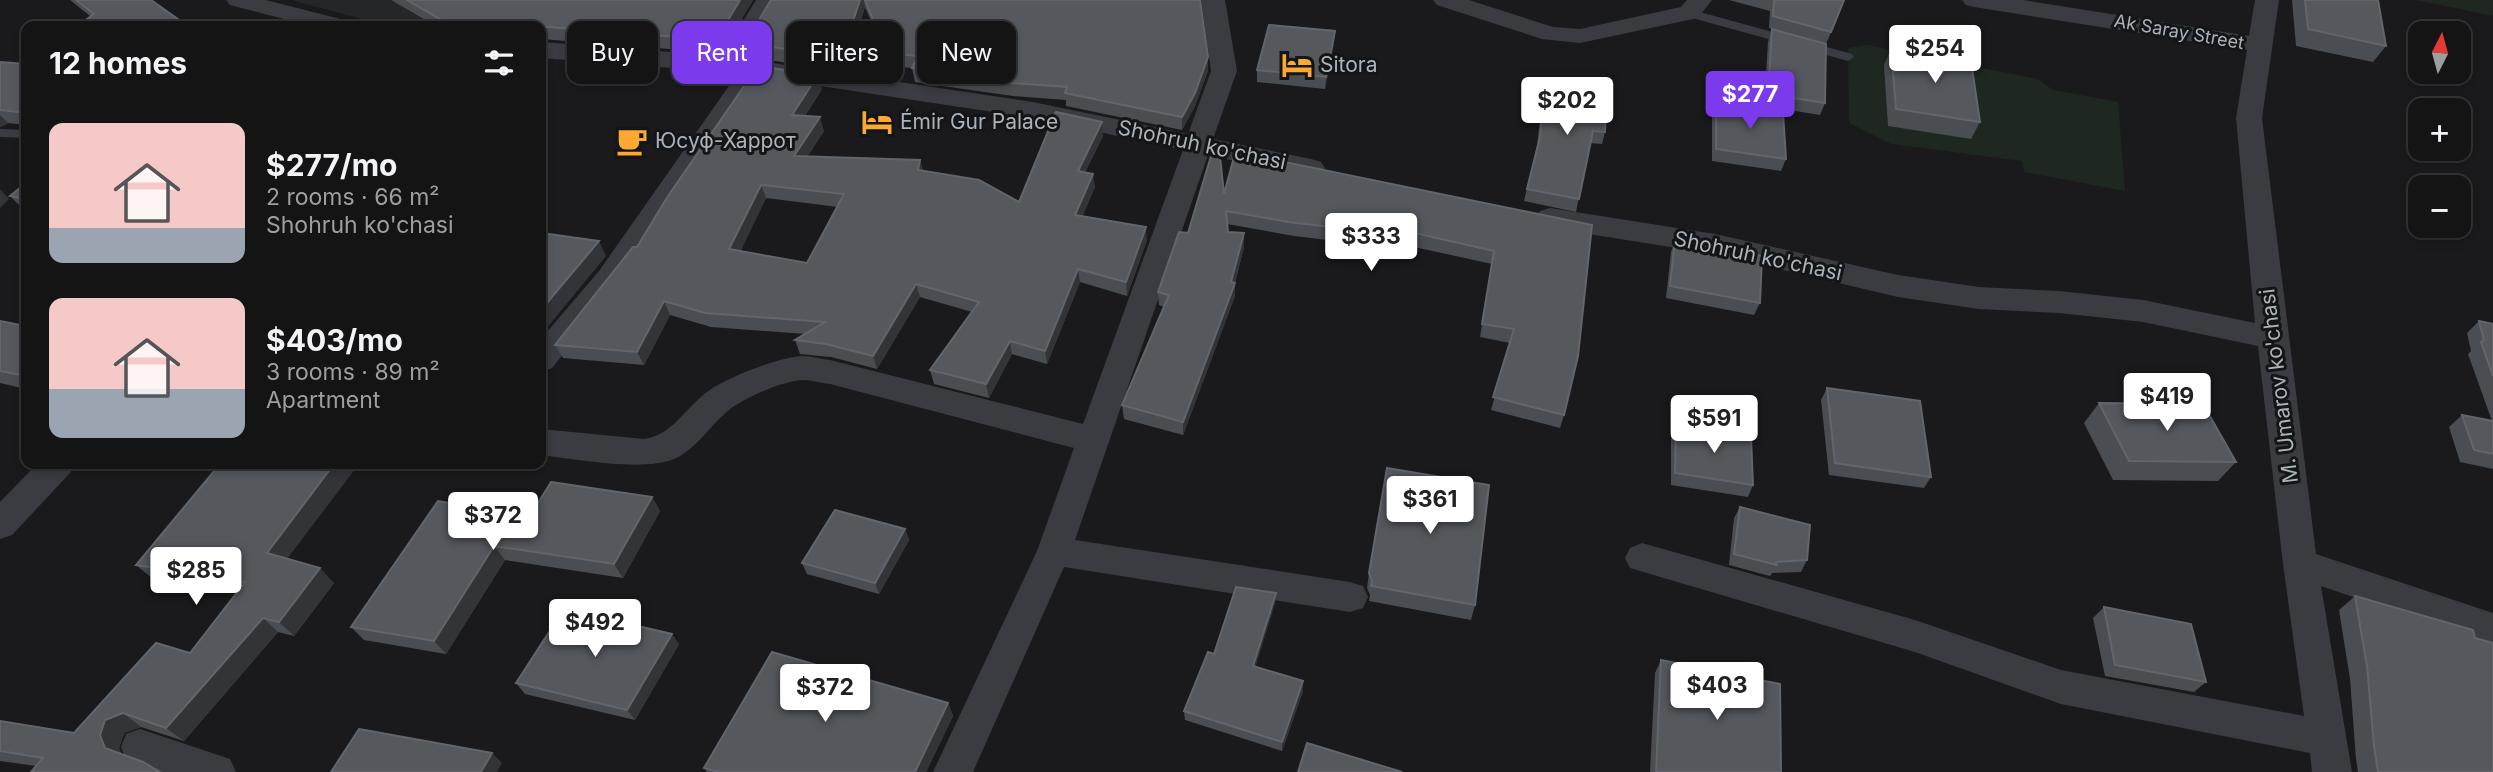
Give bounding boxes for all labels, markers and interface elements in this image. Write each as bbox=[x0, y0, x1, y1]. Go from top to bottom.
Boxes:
street label: Ak Saray Street bbox=[2112, 10, 2246, 53]
chip: Buy bbox=[567, 21, 658, 84]
chip: Rent bbox=[672, 21, 772, 84]
chip: Filters bbox=[786, 21, 903, 84]
chip: New bbox=[917, 21, 1016, 84]
north arrow bbox=[2408, 21, 2471, 84]
map controls bbox=[2408, 21, 2471, 238]
pin: $254 bbox=[1894, 25, 1976, 85]
text: $254 bbox=[1905, 34, 1965, 62]
icon: filters bbox=[480, 44, 518, 82]
text: 12 homes bbox=[49, 45, 187, 81]
hotel icon: Sitora bbox=[1280, 48, 1314, 82]
place label: Sitora bbox=[1320, 52, 1378, 77]
pin: $277 bbox=[1709, 72, 1791, 131]
pin: $202 bbox=[1526, 78, 1608, 137]
text: $277 bbox=[1722, 80, 1778, 108]
text: $202 bbox=[1537, 86, 1597, 114]
button: + bbox=[2408, 98, 2471, 161]
hotel icon: Émir Gur Palace bbox=[860, 105, 894, 139]
place label: Émir Gur Palace bbox=[900, 108, 1058, 134]
street label: Shohruh ko'chasi bbox=[1116, 114, 1288, 175]
cafe icon: Юсуф-Харрот bbox=[615, 124, 649, 158]
place label: Юсуф-Харрот bbox=[655, 128, 796, 153]
text: $277/mo bbox=[266, 147, 397, 183]
icon: home bbox=[105, 151, 189, 235]
button: − bbox=[2408, 175, 2471, 238]
text: 2 rooms · 66 m² bbox=[266, 183, 440, 211]
text: Shohruh ko'chasi bbox=[266, 211, 454, 239]
pin: $333 bbox=[1330, 214, 1412, 273]
text: $333 bbox=[1341, 222, 1401, 250]
street label: Shohruh ko'chasi bbox=[1672, 225, 1844, 286]
street label: M. Umarov ko'chasi bbox=[2254, 287, 2303, 485]
text: $403/mo bbox=[266, 322, 403, 358]
icon: home bbox=[105, 326, 189, 410]
text: 3 rooms · 89 m² bbox=[266, 358, 440, 386]
pin: $419 bbox=[2126, 374, 2208, 433]
text: $419 bbox=[2140, 382, 2194, 410]
text: Apartment bbox=[266, 386, 380, 414]
pin: $591 bbox=[1673, 396, 1755, 455]
text: $591 bbox=[1687, 404, 1741, 432]
pin: $361 bbox=[1389, 476, 1471, 536]
text: $361 bbox=[1403, 485, 1457, 513]
pin: $372 bbox=[452, 492, 534, 552]
text: $372 bbox=[464, 501, 522, 529]
pin: $285 bbox=[155, 548, 237, 607]
text: $285 bbox=[166, 556, 226, 584]
pin: $492 bbox=[554, 600, 636, 659]
text: $492 bbox=[565, 608, 625, 636]
pin: $403 bbox=[1676, 662, 1758, 722]
pin: $372 bbox=[784, 664, 866, 724]
text: $403 bbox=[1687, 671, 1747, 699]
text: $372 bbox=[796, 673, 854, 701]

